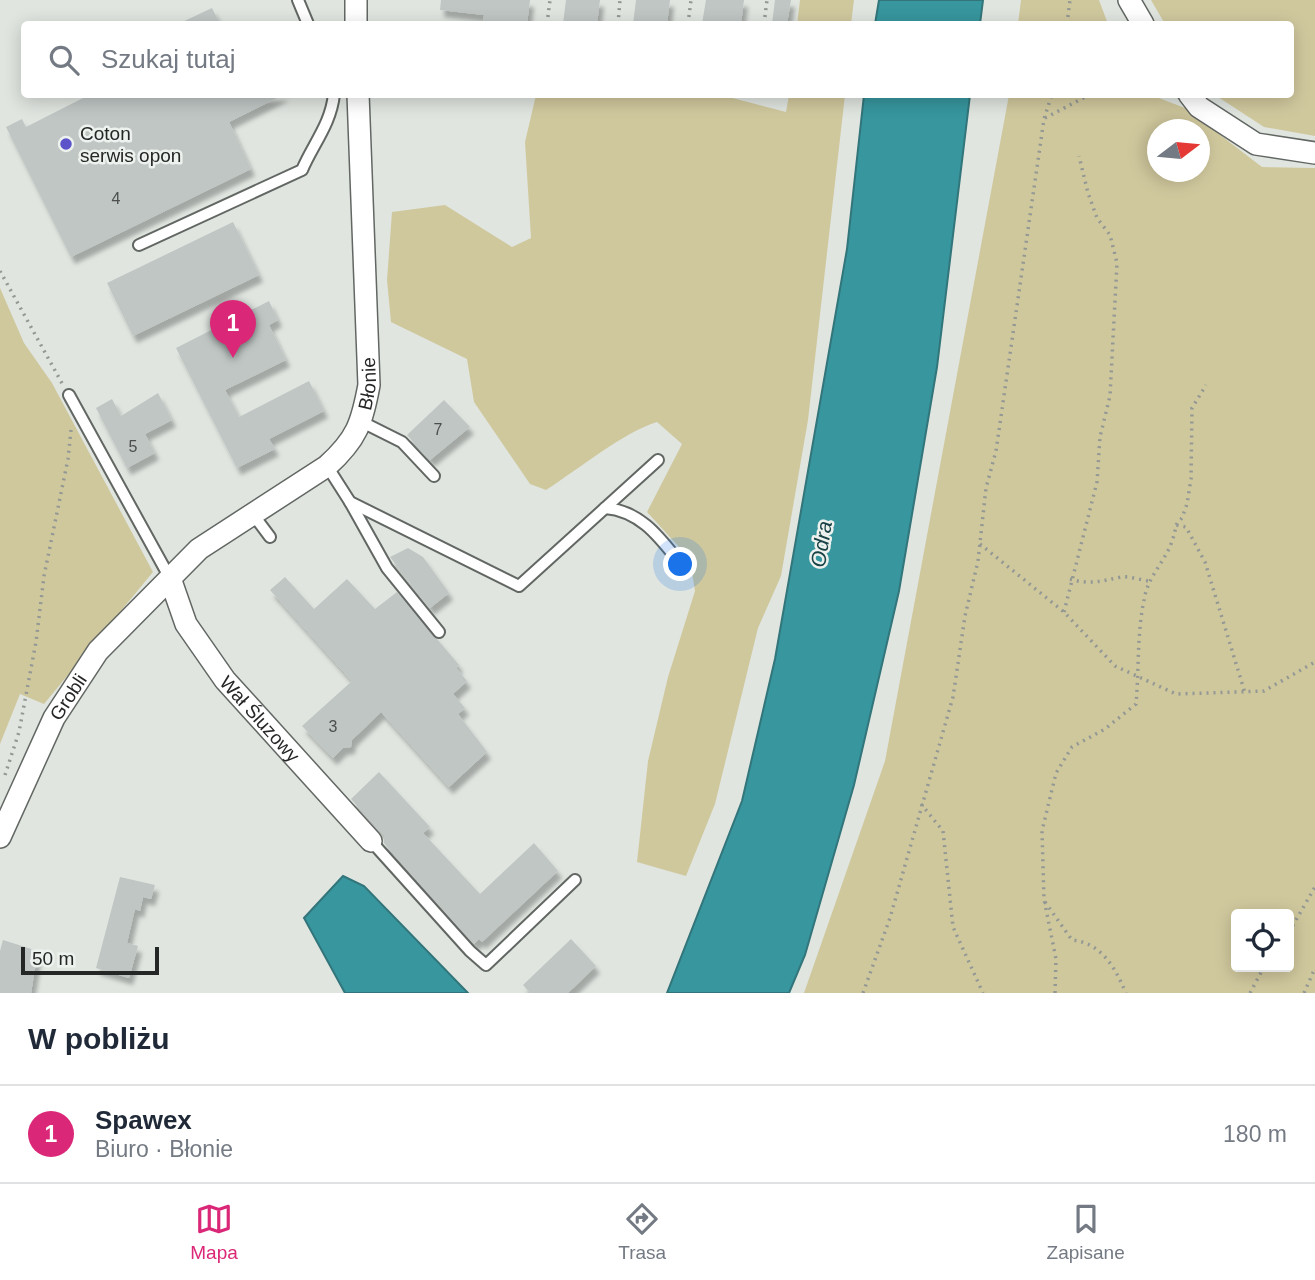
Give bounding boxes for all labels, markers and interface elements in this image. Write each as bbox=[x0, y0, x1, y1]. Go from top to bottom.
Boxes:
search box bbox=[21, 21, 1294, 98]
icon: search bbox=[45, 41, 83, 79]
text: Szukaj tutaj bbox=[101, 44, 235, 74]
north arrow bbox=[1147, 119, 1210, 182]
place label: Coton serwis opon bbox=[80, 123, 181, 166]
marker: Coton serwis opon bbox=[58, 136, 74, 152]
house number: 4 bbox=[112, 190, 121, 207]
pin: 1 bbox=[210, 300, 256, 358]
street label: Błonie bbox=[354, 357, 380, 412]
house number: 7 bbox=[434, 421, 443, 438]
house number: 5 bbox=[129, 438, 138, 455]
water label: Odra bbox=[806, 519, 836, 569]
your location bbox=[663, 547, 697, 581]
street label: Grobli bbox=[45, 670, 91, 724]
street label: Wał Śluzowy bbox=[216, 672, 305, 766]
house number: 3 bbox=[329, 718, 338, 735]
map controls bbox=[1231, 909, 1294, 972]
button: locate bbox=[1231, 909, 1294, 972]
scale bar bbox=[21, 944, 159, 976]
text: 50 m bbox=[32, 948, 74, 969]
text: W pobliżu bbox=[28, 1022, 170, 1055]
text: Spawex bbox=[95, 1105, 192, 1135]
text: 1 bbox=[45, 1121, 57, 1147]
text: 180 m bbox=[1223, 1121, 1287, 1147]
text: Biuro · Błonie bbox=[95, 1136, 233, 1162]
tab: Mapa bbox=[190, 1200, 238, 1264]
tab: Trasa bbox=[618, 1200, 666, 1264]
tab: Zapisane bbox=[1047, 1200, 1125, 1264]

